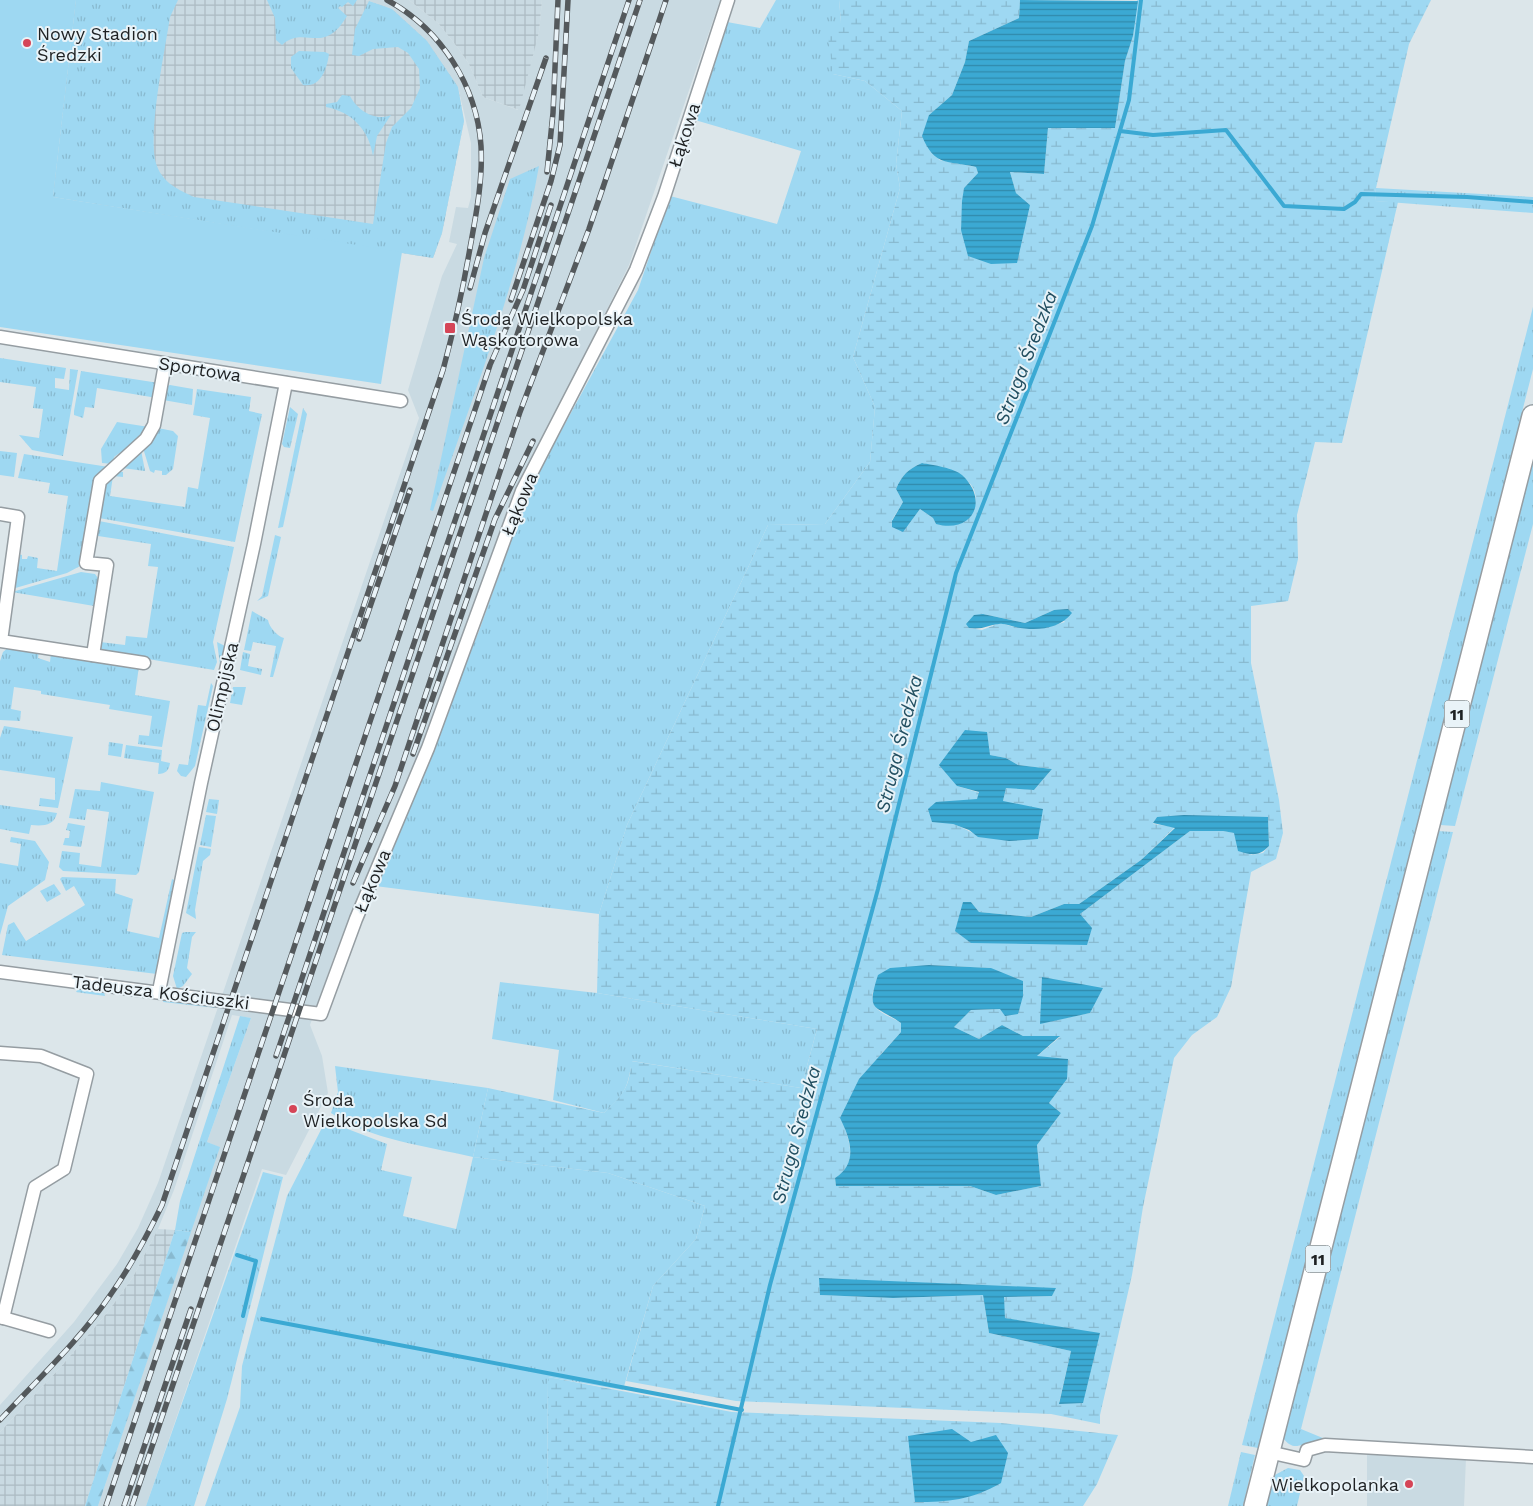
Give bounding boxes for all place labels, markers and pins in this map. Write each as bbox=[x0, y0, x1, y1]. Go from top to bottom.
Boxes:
place label: Nowy Stadion Średzki bbox=[37, 23, 158, 65]
marker: Nowy Stadion Średzki bbox=[21, 37, 33, 49]
place label: Środa Wielkopolska Wąskotorowa bbox=[461, 308, 633, 350]
marker: Środa Wielkopolska Wąskotorowa bbox=[443, 321, 457, 335]
place label: Środa Wielkopolska Sd bbox=[303, 1089, 448, 1131]
marker: Środa Wielkopolska Sd bbox=[287, 1103, 299, 1115]
place label: Wielkopolanka bbox=[1271, 1474, 1399, 1495]
marker: Wielkopolanka bbox=[1403, 1478, 1415, 1490]

